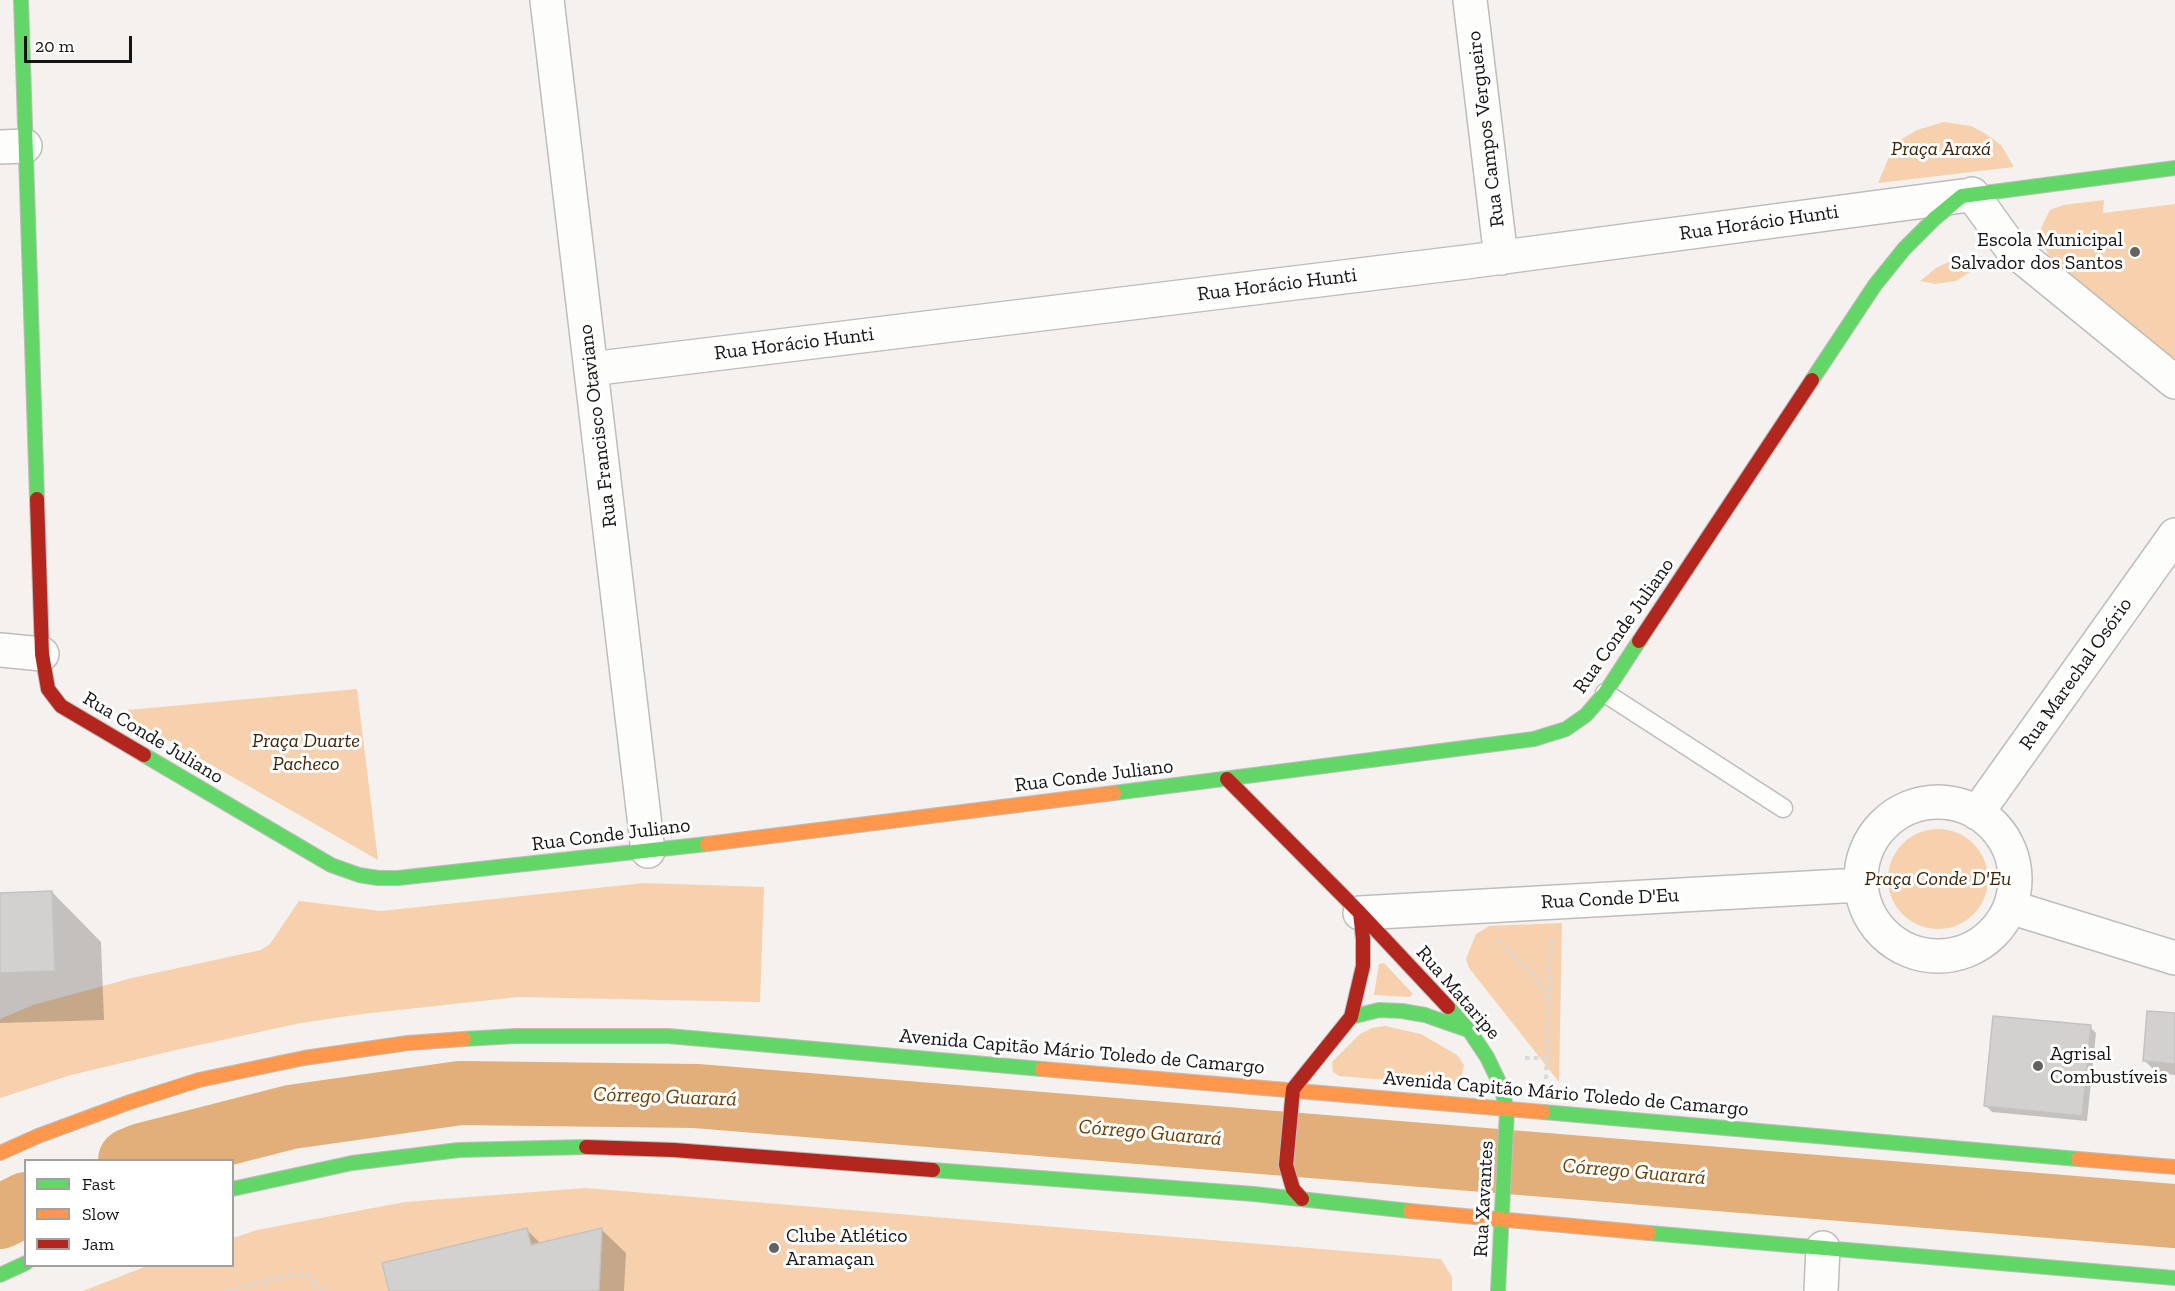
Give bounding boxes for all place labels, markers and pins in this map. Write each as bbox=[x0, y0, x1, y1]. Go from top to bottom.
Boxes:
place label: Escola Municipal Salvador dos Santos bbox=[1951, 228, 2123, 275]
marker: Escola Municipal Salvador dos Santos bbox=[2128, 245, 2142, 259]
place label: Agrisal Combustíveis bbox=[2050, 1042, 2167, 1089]
marker: Agrisal Combustíveis bbox=[2031, 1059, 2045, 1073]
place label: Clube Atlético Aramaçan bbox=[786, 1224, 907, 1271]
marker: Clube Atlético Aramaçan bbox=[767, 1241, 781, 1255]

